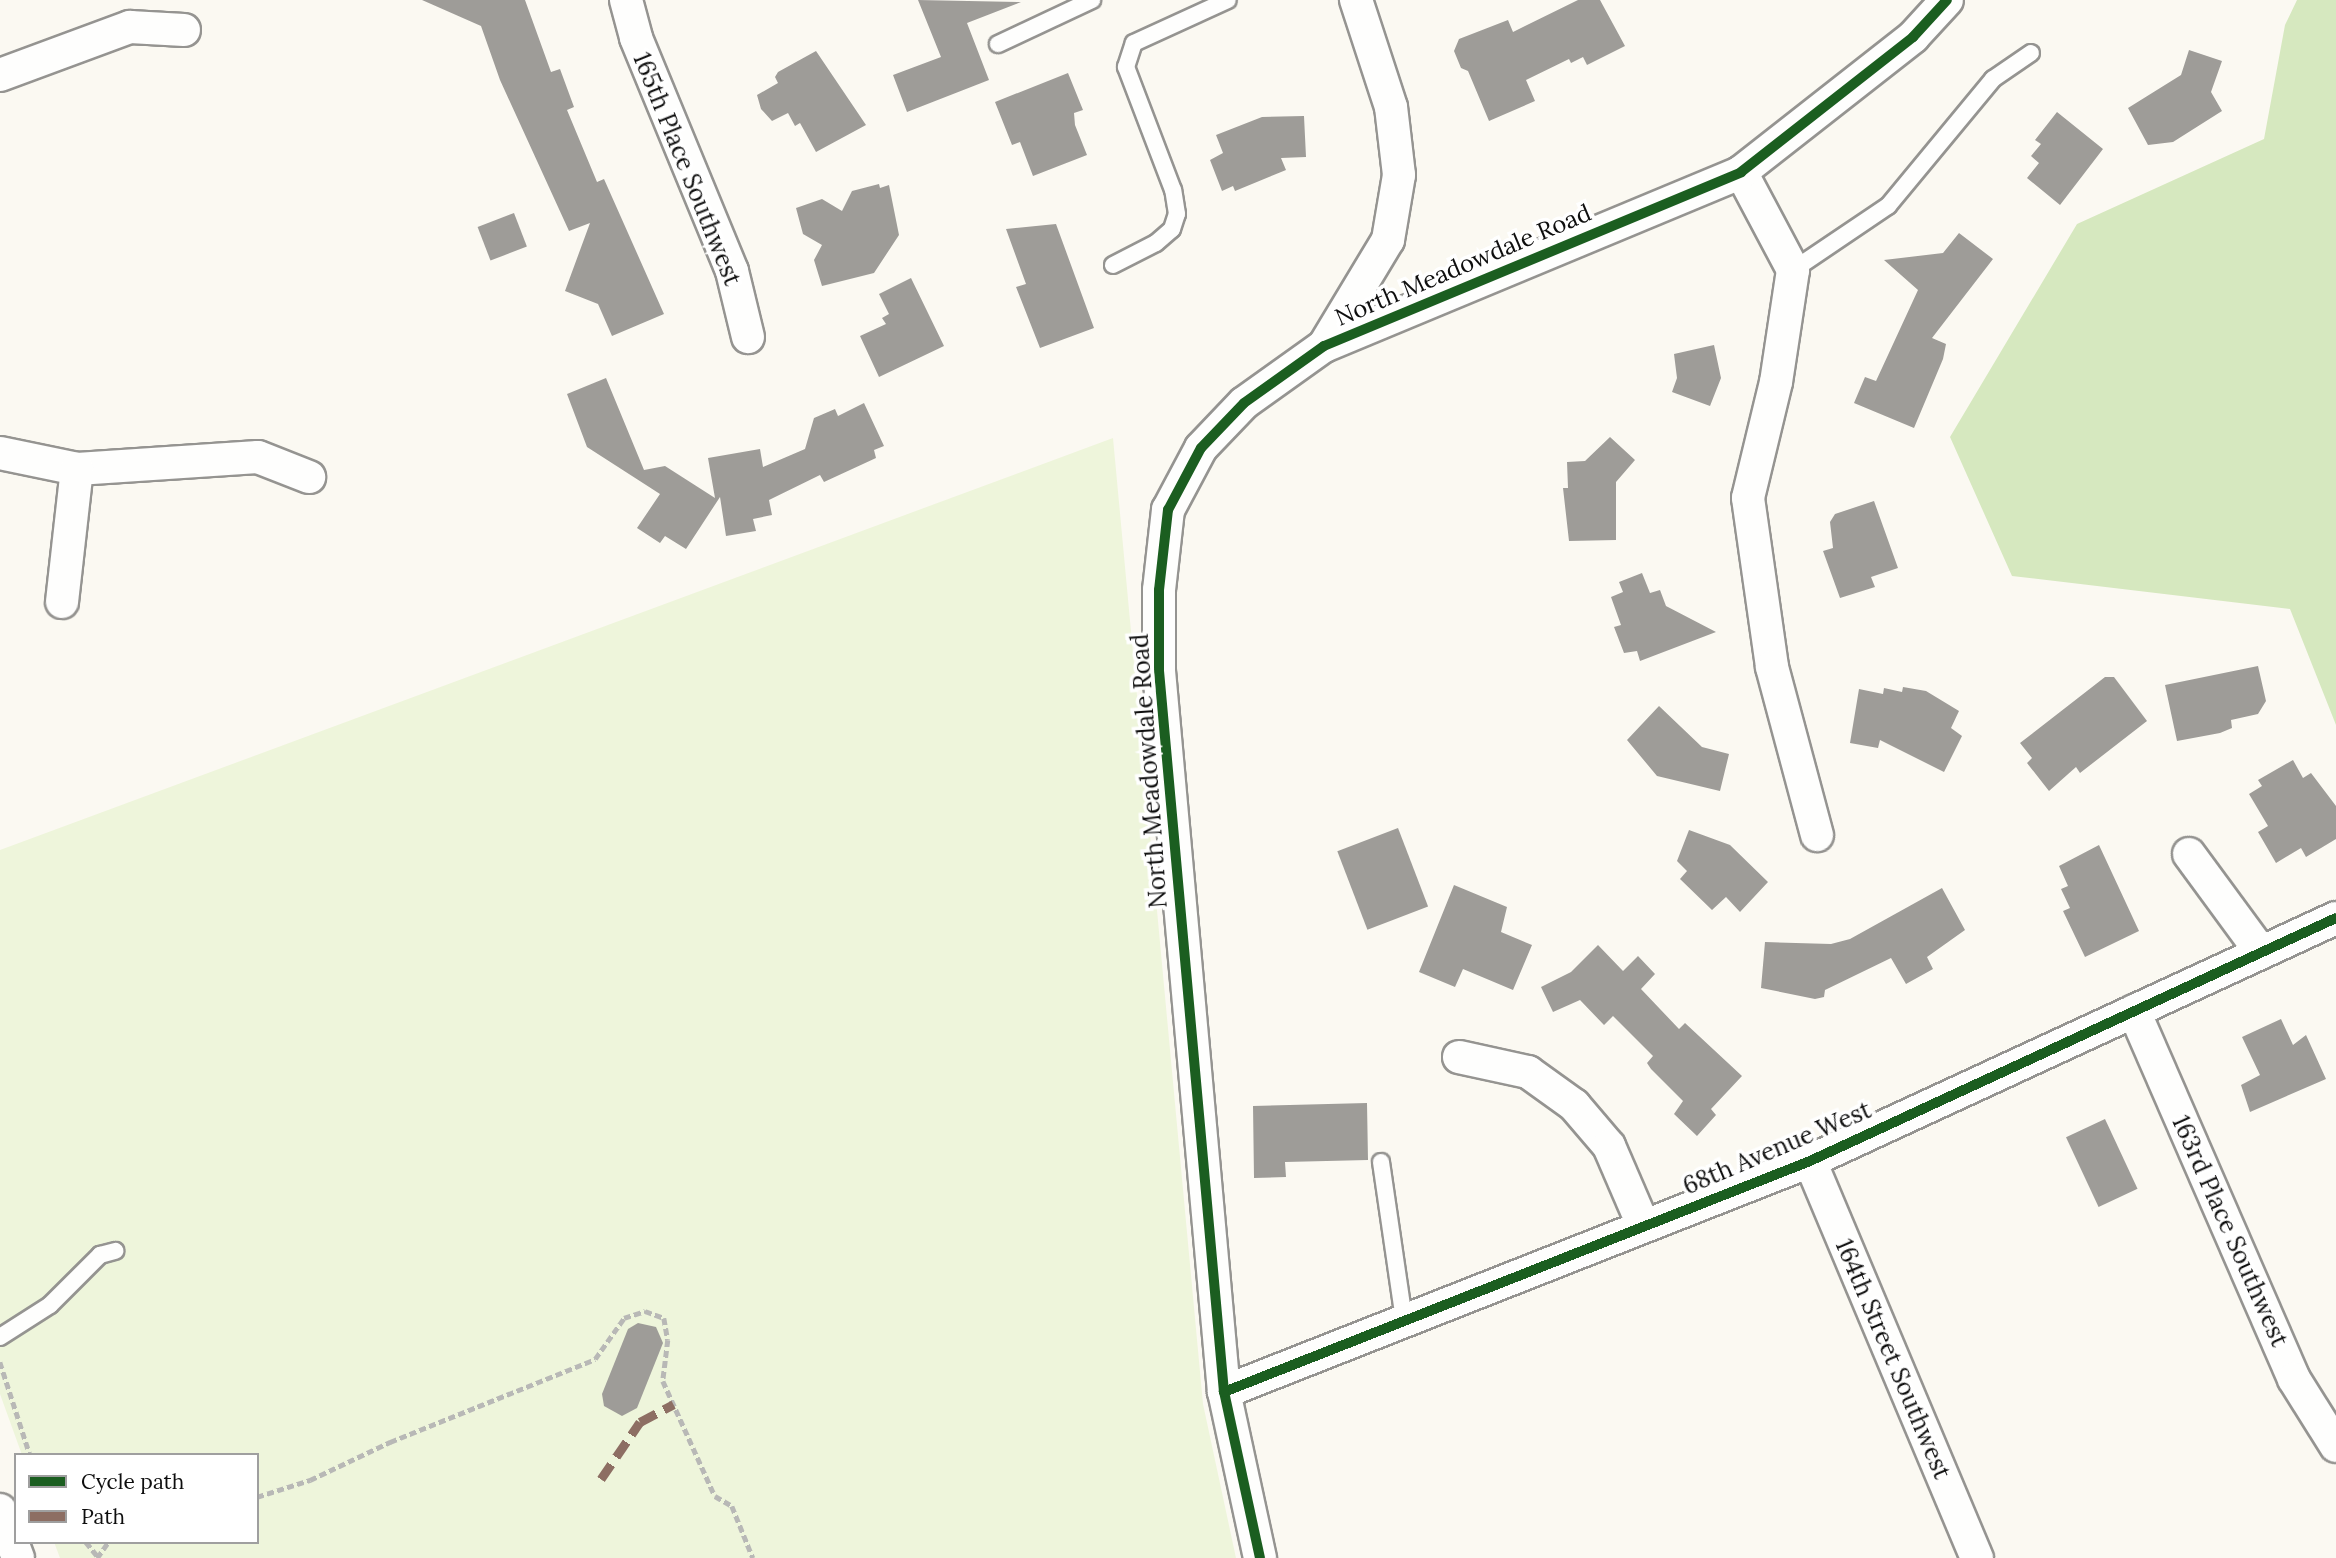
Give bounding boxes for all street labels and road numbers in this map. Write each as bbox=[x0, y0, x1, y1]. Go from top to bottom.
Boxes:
street label: 165th Place Southwest bbox=[627, 48, 747, 290]
street label: North Meadowdale Road bbox=[1331, 198, 1595, 332]
street label: North Meadowdale Road bbox=[1125, 633, 1173, 909]
street label: 68th Avenue West bbox=[1679, 1095, 1875, 1201]
street label: 163rd Place Southwest bbox=[2166, 1111, 2294, 1351]
street label: 164th Street Southwest bbox=[1829, 1235, 1957, 1483]

